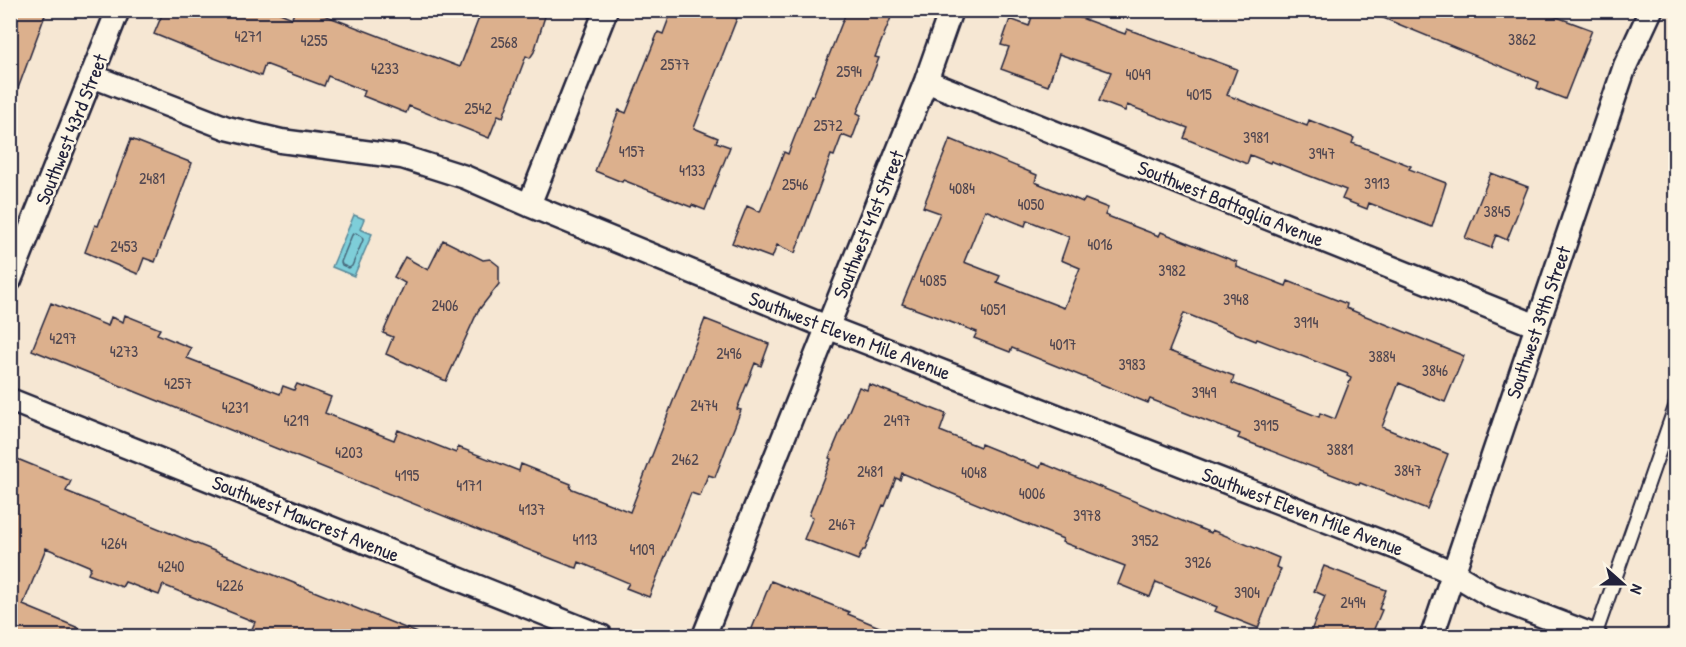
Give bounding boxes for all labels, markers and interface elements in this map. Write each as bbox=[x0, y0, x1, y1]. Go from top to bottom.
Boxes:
house number: 4271 bbox=[234, 25, 262, 47]
house number: 3862 bbox=[1508, 28, 1536, 50]
house number: 4255 bbox=[300, 29, 328, 51]
house number: 2568 bbox=[490, 31, 518, 53]
street label: Southwest 43rd Street bbox=[29, 49, 114, 208]
house number: 2577 bbox=[660, 53, 690, 75]
house number: 4233 bbox=[371, 57, 399, 79]
house number: 2594 bbox=[836, 60, 862, 82]
house number: 4049 bbox=[1125, 63, 1151, 85]
house number: 4015 bbox=[1186, 83, 1212, 105]
house number: 2542 bbox=[464, 97, 492, 119]
house number: 2572 bbox=[813, 114, 843, 136]
house number: 3981 bbox=[1243, 126, 1269, 148]
house number: 4157 bbox=[619, 140, 645, 162]
house number: 3947 bbox=[1309, 142, 1336, 164]
street label: Southwest 41st Street bbox=[826, 145, 910, 302]
street label: Southwest Battaglia Avenue bbox=[1134, 153, 1328, 253]
house number: 4133 bbox=[679, 159, 705, 181]
house number: 2481 bbox=[139, 167, 165, 189]
house number: 3913 bbox=[1364, 172, 1390, 194]
house number: 2546 bbox=[782, 173, 808, 195]
house number: 4084 bbox=[949, 177, 975, 199]
house number: 4050 bbox=[1017, 193, 1045, 215]
house number: 3845 bbox=[1484, 200, 1511, 222]
house number: 4016 bbox=[1087, 233, 1113, 255]
house number: 2453 bbox=[110, 235, 138, 257]
street label: Southwest 39th Street bbox=[1499, 241, 1577, 402]
house number: 3982 bbox=[1158, 259, 1186, 281]
house number: 4085 bbox=[920, 269, 947, 291]
street label: Southwest Eleven Mile Avenue bbox=[745, 284, 955, 386]
house number: 3948 bbox=[1223, 288, 1249, 310]
house number: 2406 bbox=[431, 294, 459, 316]
house number: 4051 bbox=[980, 298, 1006, 320]
house number: 3914 bbox=[1294, 311, 1318, 333]
house number: 4297 bbox=[49, 327, 77, 349]
house number: 4017 bbox=[1050, 333, 1077, 355]
house number: 4273 bbox=[110, 340, 138, 362]
house number: 2496 bbox=[716, 342, 742, 364]
house number: 3884 bbox=[1368, 345, 1396, 367]
house number: 3983 bbox=[1118, 353, 1146, 375]
house number: 3846 bbox=[1422, 359, 1448, 381]
house number: 4257 bbox=[164, 372, 192, 394]
house number: 3949 bbox=[1192, 381, 1217, 403]
house number: 2474 bbox=[690, 394, 718, 416]
house number: 4231 bbox=[222, 396, 248, 418]
house number: 4219 bbox=[283, 409, 309, 431]
house number: 2497 bbox=[883, 409, 911, 431]
house number: 3915 bbox=[1253, 414, 1279, 436]
house number: 3881 bbox=[1327, 438, 1354, 460]
house number: 4203 bbox=[335, 441, 363, 463]
house number: 2462 bbox=[671, 448, 699, 470]
house number: 3847 bbox=[1394, 459, 1422, 481]
house number: 2481 bbox=[857, 460, 883, 482]
street label: Southwest Eleven Mile Avenue bbox=[1198, 460, 1408, 562]
house number: 4048 bbox=[961, 461, 987, 483]
house number: 4195 bbox=[395, 464, 419, 486]
street label: Southwest Mawcrest Avenue bbox=[209, 468, 403, 568]
house number: 4171 bbox=[456, 474, 482, 496]
house number: 4006 bbox=[1019, 482, 1045, 504]
house number: 4137 bbox=[519, 498, 546, 520]
house number: 3978 bbox=[1073, 504, 1101, 526]
house number: 2467 bbox=[828, 513, 856, 535]
house number: 4113 bbox=[573, 528, 597, 550]
house number: 3952 bbox=[1131, 529, 1159, 551]
house number: 4264 bbox=[101, 532, 127, 554]
house number: 4109 bbox=[630, 538, 655, 560]
house number: 3926 bbox=[1185, 551, 1211, 573]
north arrow bbox=[1593, 554, 1653, 614]
house number: 4240 bbox=[158, 555, 184, 577]
house number: 4226 bbox=[216, 574, 244, 596]
house number: 3904 bbox=[1234, 581, 1260, 603]
text: N bbox=[1625, 581, 1649, 598]
house number: 2494 bbox=[1340, 591, 1366, 613]

